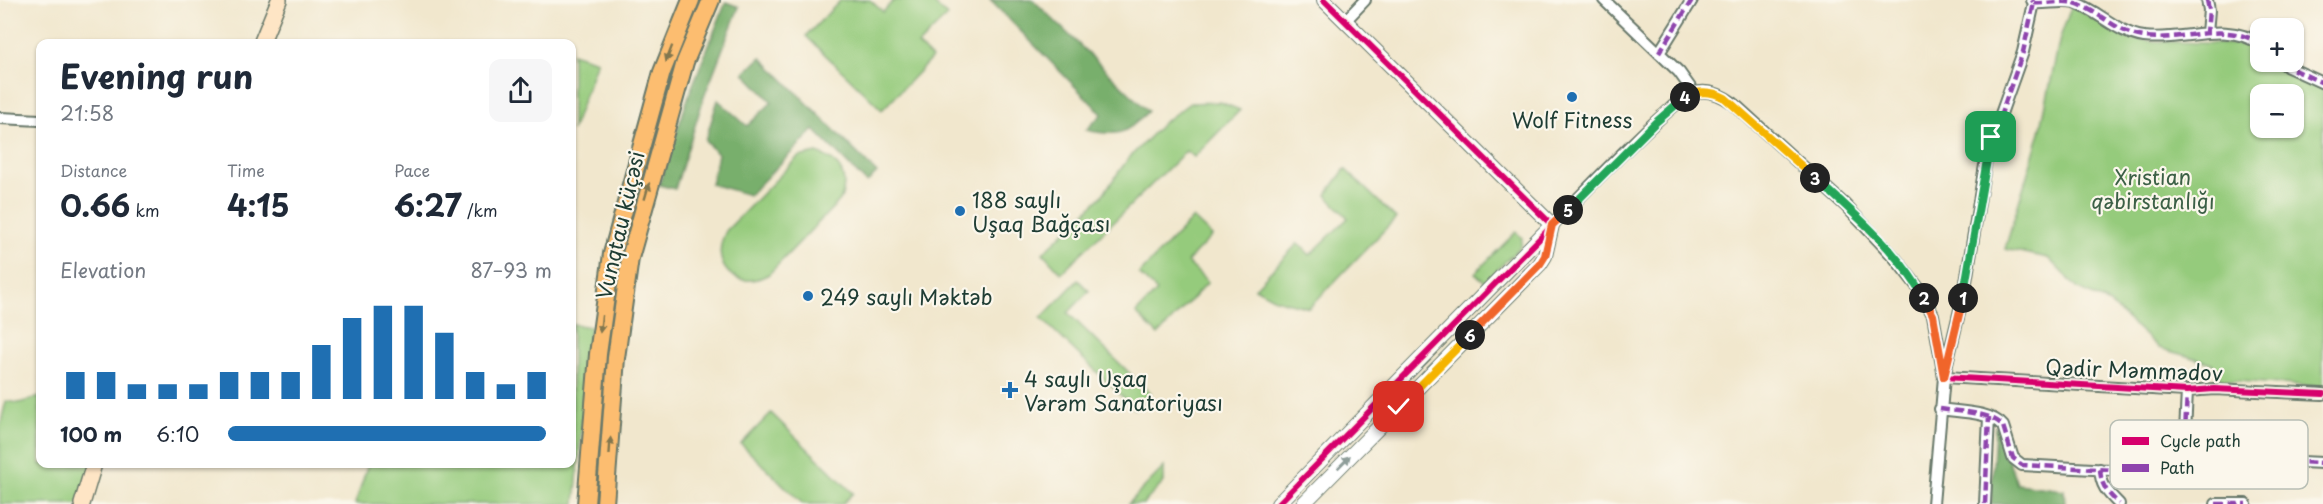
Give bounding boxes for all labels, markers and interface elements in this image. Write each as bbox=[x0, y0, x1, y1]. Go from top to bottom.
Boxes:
map controls bbox=[2250, 18, 2304, 138]
button: + bbox=[2250, 18, 2304, 72]
one-way arrow bbox=[664, 45, 673, 63]
text: Evening run bbox=[60, 50, 253, 100]
button: share bbox=[489, 59, 552, 122]
pin: 4 bbox=[1670, 82, 1700, 112]
button: − bbox=[2250, 84, 2304, 138]
text: 4 bbox=[1680, 85, 1690, 109]
marker: Wolf Fitness bbox=[1565, 90, 1579, 104]
text: 21:58 bbox=[60, 98, 114, 128]
place label: Wolf Fitness bbox=[1512, 103, 1632, 135]
pin bbox=[1965, 111, 2016, 162]
icon: arrive bbox=[1974, 120, 2007, 153]
street label: Vunqtau küçəsi bbox=[586, 148, 652, 302]
text: Distance bbox=[60, 158, 127, 182]
text: Time bbox=[227, 158, 265, 182]
text: Pace bbox=[394, 158, 430, 182]
park label: Xristian qəbirstanlığı bbox=[2091, 160, 2215, 216]
pin: 3 bbox=[1800, 163, 1830, 193]
text: 3 bbox=[1810, 166, 1820, 190]
text: 0.66 bbox=[60, 182, 130, 227]
text: 4:15 bbox=[227, 182, 290, 227]
text: 6:27 bbox=[394, 182, 462, 227]
one-way arrow bbox=[643, 182, 652, 200]
place label: 188 saylı Uşaq Bağçası bbox=[972, 183, 1110, 239]
pin: 5 bbox=[1553, 195, 1583, 225]
text: km bbox=[130, 198, 160, 222]
text: /km bbox=[462, 198, 498, 222]
text: 5 bbox=[1563, 198, 1573, 222]
marker: 188 saylı Uşaq Bağçası bbox=[953, 204, 967, 218]
text: Elevation bbox=[60, 255, 146, 285]
text: 87–93 m bbox=[470, 255, 552, 285]
place label: 249 saylı Məktəb bbox=[820, 280, 993, 312]
pin: 2 bbox=[1909, 283, 1939, 313]
pin: 1 bbox=[1948, 283, 1978, 313]
text: 2 bbox=[1918, 286, 1930, 310]
text: 1 bbox=[1959, 286, 1967, 310]
marker: 249 saylı Məktəb bbox=[801, 289, 815, 303]
one-way arrow bbox=[597, 315, 606, 334]
pin: 6 bbox=[1455, 320, 1485, 350]
text: 6 bbox=[1464, 323, 1476, 347]
street label: Qədir Məmmədov bbox=[2045, 350, 2223, 388]
place label: 4 saylı Uşaq Vərəm Sanatoriyası bbox=[1024, 362, 1223, 418]
marker: 4 saylı Uşaq Vərəm Sanatoriyası bbox=[1001, 381, 1019, 399]
pin bbox=[1373, 381, 1424, 432]
icon: check bbox=[1382, 390, 1415, 423]
text: 100 m bbox=[60, 419, 122, 449]
text: 6:10 bbox=[156, 419, 199, 449]
legend bbox=[2110, 420, 2308, 489]
text: Cycle path bbox=[2160, 428, 2241, 452]
one-way arrow bbox=[605, 436, 614, 455]
one-way arrow bbox=[1337, 455, 1351, 470]
text: Path bbox=[2160, 455, 2195, 479]

